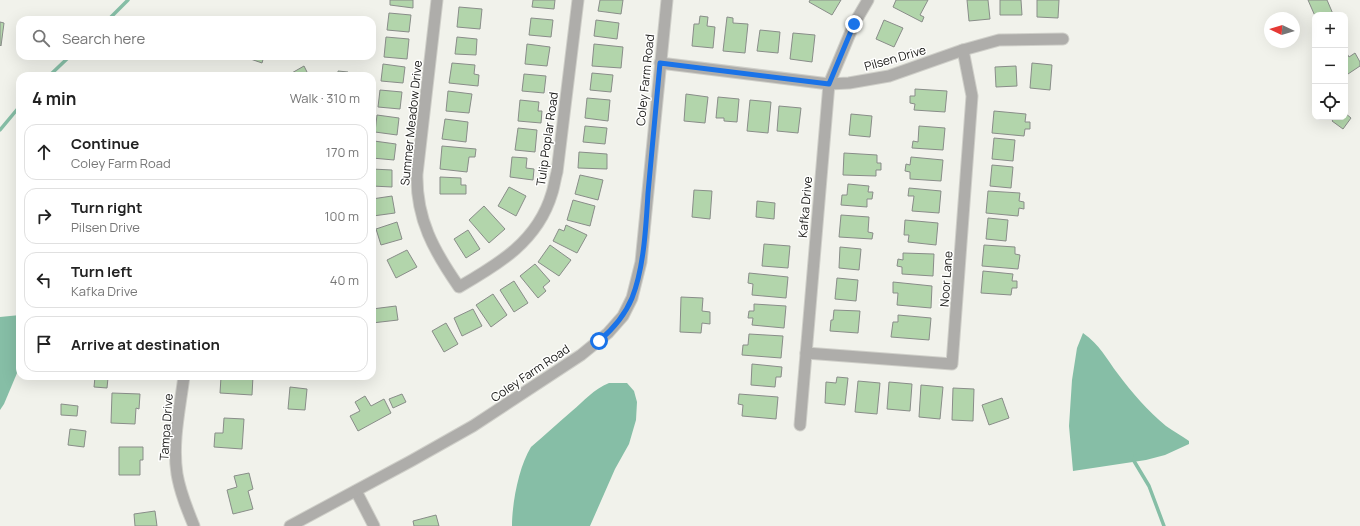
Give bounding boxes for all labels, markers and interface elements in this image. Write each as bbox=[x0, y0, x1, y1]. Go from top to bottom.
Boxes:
north arrow bbox=[1264, 12, 1300, 48]
map controls bbox=[1312, 12, 1348, 120]
button: + bbox=[1312, 12, 1348, 48]
route end bbox=[845, 15, 863, 33]
search box bbox=[16, 16, 376, 60]
icon: search bbox=[30, 27, 52, 49]
text: Search here bbox=[62, 28, 145, 49]
street label: Coley Farm Road bbox=[632, 33, 658, 127]
street label: Pilsen Drive bbox=[862, 41, 928, 75]
button: − bbox=[1312, 48, 1348, 84]
street label: Summer Meadow Drive bbox=[396, 60, 426, 186]
button: locate bbox=[1312, 84, 1348, 120]
text: 4 min bbox=[32, 87, 76, 110]
text: Walk · 310 m bbox=[290, 89, 360, 107]
street label: Tulip Poplar Road bbox=[532, 91, 562, 187]
text: Continue bbox=[71, 133, 139, 154]
icon: ahead bbox=[33, 141, 55, 163]
text: 170 m bbox=[326, 143, 359, 161]
text: Coley Farm Road bbox=[71, 154, 171, 172]
street label: Kafka Drive bbox=[794, 176, 816, 238]
text: Turn right bbox=[71, 197, 142, 218]
icon: right bbox=[33, 205, 55, 227]
text: 100 m bbox=[324, 207, 359, 225]
text: Pilsen Drive bbox=[71, 218, 140, 236]
street label: Noor Lane bbox=[936, 250, 956, 308]
text: Turn left bbox=[71, 261, 133, 282]
icon: left bbox=[33, 269, 55, 291]
text: 40 m bbox=[330, 271, 359, 289]
text: Kafka Drive bbox=[71, 282, 138, 300]
route start bbox=[590, 332, 608, 350]
icon: arrive bbox=[33, 333, 55, 355]
text: Arrive at destination bbox=[71, 334, 220, 355]
street label: Coley Farm Road bbox=[487, 340, 573, 406]
street label: Tampa Drive bbox=[155, 393, 177, 461]

